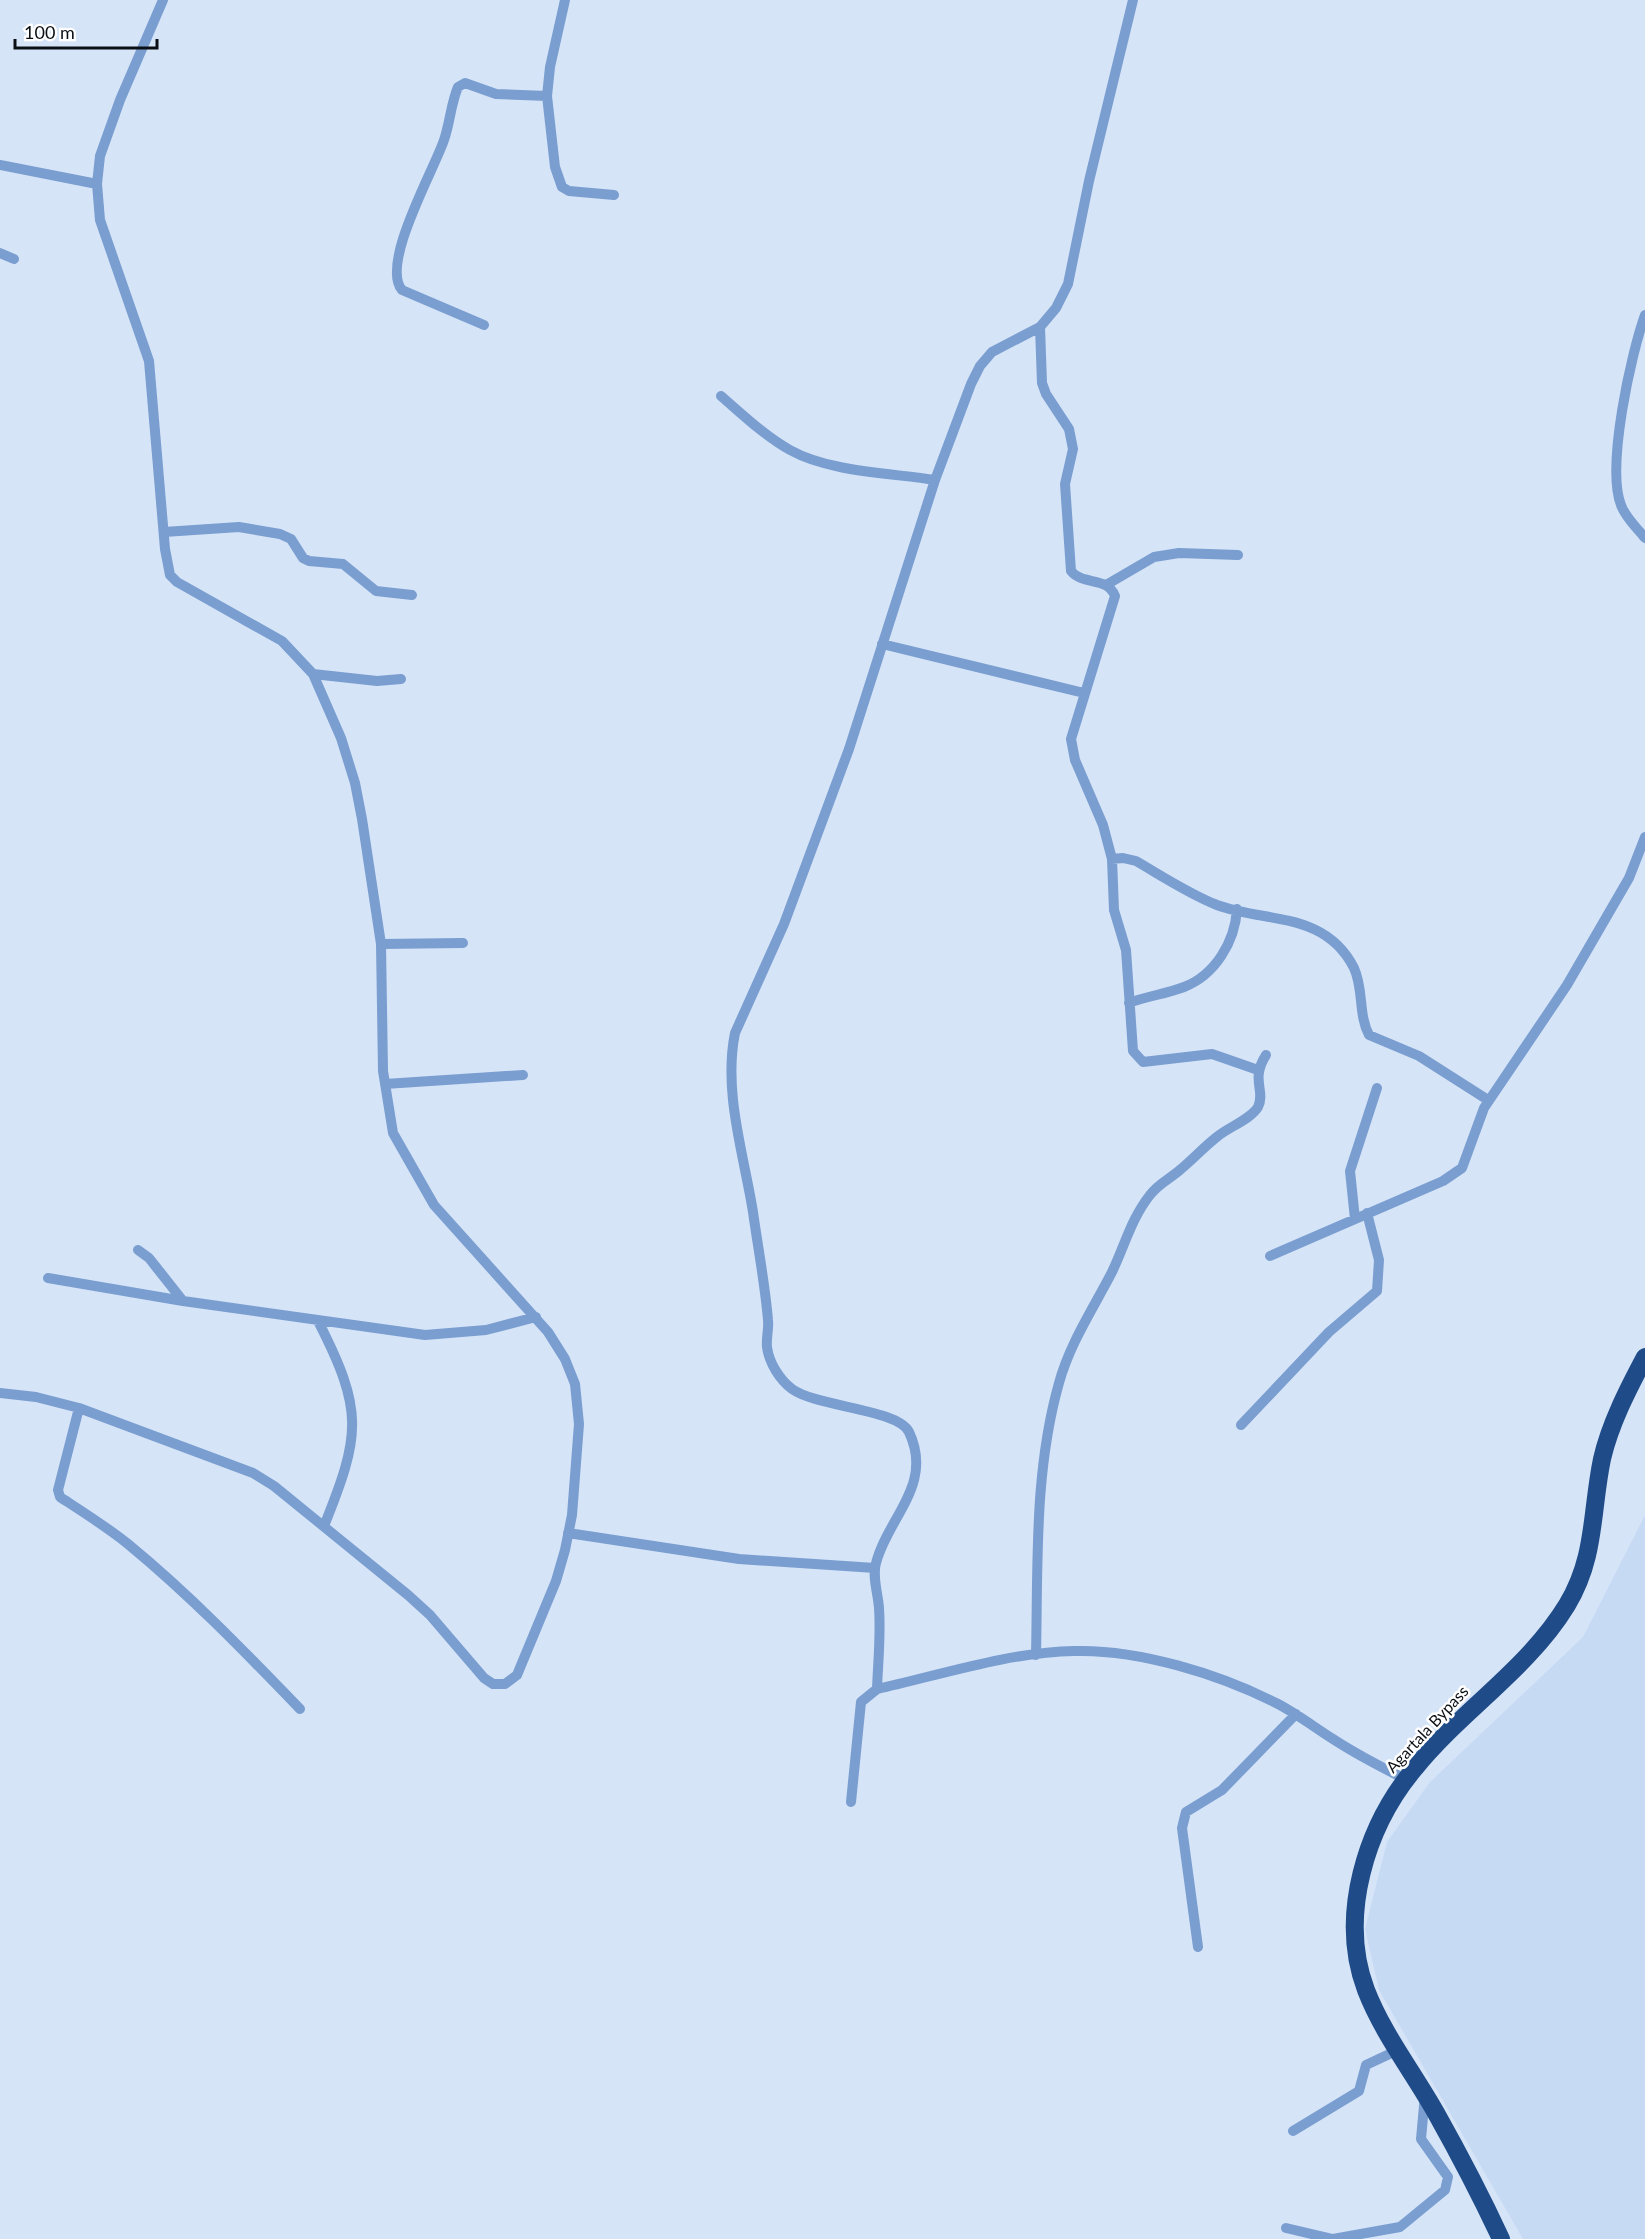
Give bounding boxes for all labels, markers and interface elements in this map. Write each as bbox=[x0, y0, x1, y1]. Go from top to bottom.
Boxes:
scale bar bbox=[15, 12, 158, 50]
text: 100 m bbox=[24, 21, 75, 43]
street label: Agartala Bypass bbox=[1382, 1681, 1472, 1776]

